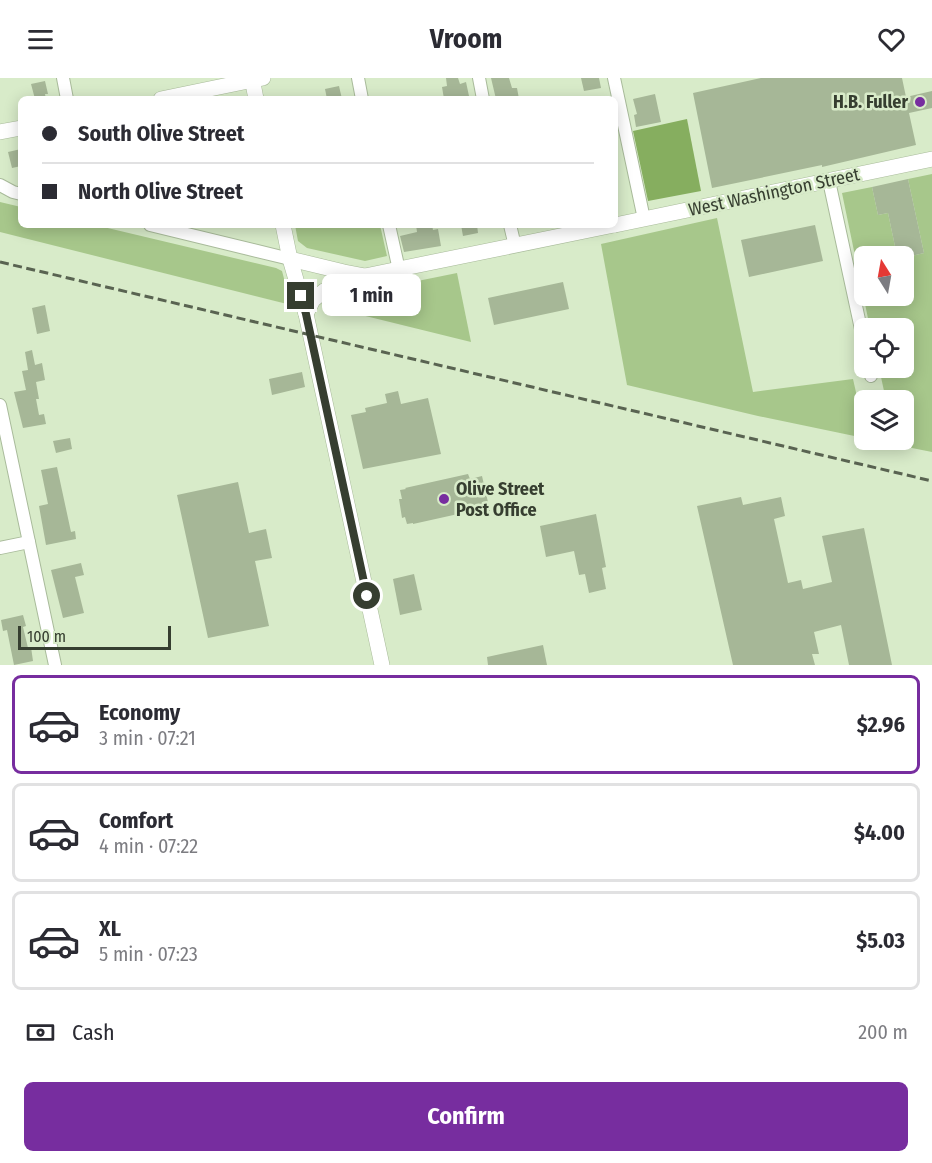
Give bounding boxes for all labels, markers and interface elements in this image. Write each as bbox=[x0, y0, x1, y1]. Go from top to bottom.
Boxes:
icon: menu bbox=[24, 23, 57, 56]
text: Vroom bbox=[430, 23, 502, 55]
icon: heart bbox=[875, 23, 908, 56]
place label: H.B. Fuller bbox=[833, 91, 908, 113]
marker: H.B. Fuller bbox=[913, 95, 927, 109]
text: South Olive Street bbox=[78, 120, 245, 147]
street label: West Washington Street bbox=[686, 163, 862, 221]
text: North Olive Street bbox=[78, 178, 243, 205]
north arrow bbox=[854, 246, 914, 306]
map controls bbox=[854, 246, 914, 450]
callout: 1 min bbox=[322, 275, 421, 317]
route end bbox=[287, 282, 314, 309]
text: 1 min bbox=[350, 283, 393, 307]
button: locate bbox=[854, 318, 914, 378]
button: layers bbox=[854, 390, 914, 450]
place label: Olive Street Post Office bbox=[456, 478, 545, 521]
marker: Olive Street Post Office bbox=[437, 492, 451, 506]
route start bbox=[353, 582, 380, 609]
scale bar bbox=[18, 623, 171, 650]
text: 100 m bbox=[27, 627, 66, 646]
icon: car bbox=[27, 698, 81, 752]
text: Economy bbox=[99, 699, 180, 726]
text: $2.96 bbox=[857, 711, 905, 738]
text: 3 min · 07:21 bbox=[99, 726, 196, 750]
icon: car bbox=[27, 806, 81, 860]
text: Comfort bbox=[99, 807, 173, 834]
text: $4.00 bbox=[854, 819, 905, 846]
text: 4 min · 07:22 bbox=[99, 834, 198, 858]
icon: car bbox=[27, 914, 81, 968]
text: XL bbox=[99, 915, 121, 942]
text: $5.03 bbox=[856, 927, 905, 954]
text: 5 min · 07:23 bbox=[99, 942, 198, 966]
icon: cash bbox=[24, 1016, 57, 1049]
text: Cash bbox=[72, 1019, 115, 1046]
text: 200 m bbox=[858, 1020, 908, 1044]
button: Confirm bbox=[24, 1082, 908, 1151]

